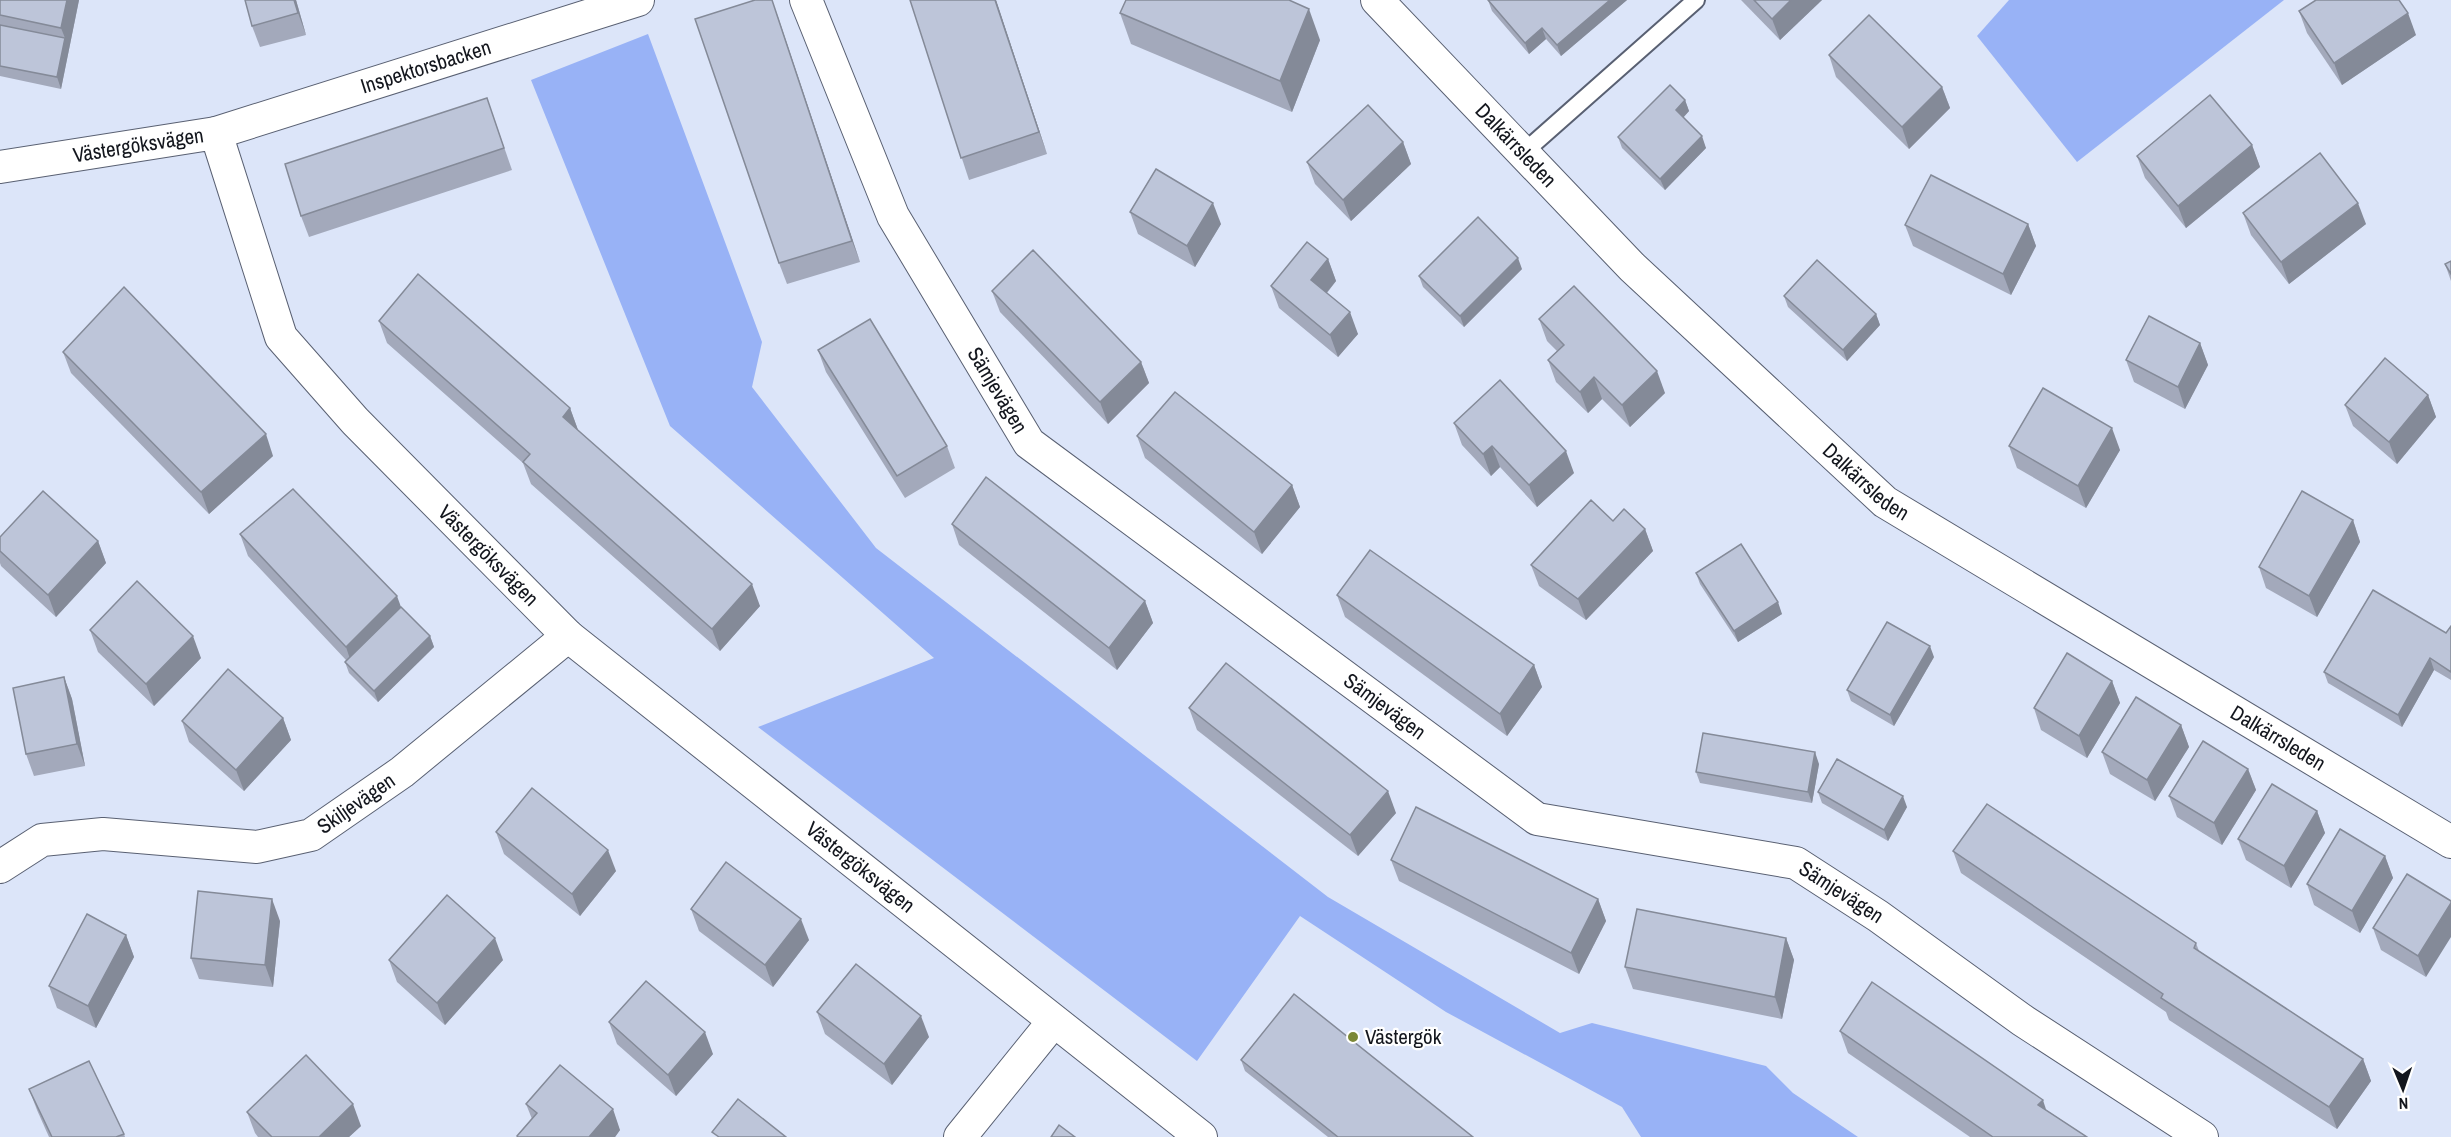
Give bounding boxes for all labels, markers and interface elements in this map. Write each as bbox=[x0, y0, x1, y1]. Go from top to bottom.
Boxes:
street label: Inspektorsbacken bbox=[357, 32, 494, 101]
street label: Dalkärrsleden bbox=[1469, 97, 1563, 193]
street label: Västergöksvägen bbox=[71, 120, 206, 169]
street label: Sämjevägen bbox=[961, 341, 1035, 439]
street label: Dalkärrsleden bbox=[1816, 436, 1915, 527]
street label: Västergöksvägen bbox=[432, 498, 545, 612]
street label: Sämjevägen bbox=[1338, 666, 1432, 746]
street label: Dalkärrsleden bbox=[2225, 698, 2331, 777]
street label: Skiljevägen bbox=[311, 766, 401, 841]
street label: Västergöksvägen bbox=[800, 815, 921, 919]
street label: Sämjevägen bbox=[1793, 854, 1890, 930]
place label: Västergök bbox=[1365, 1022, 1442, 1051]
marker: Västergök bbox=[1346, 1030, 1360, 1044]
north arrow bbox=[2373, 1059, 2433, 1119]
text: N bbox=[2398, 1093, 2409, 1115]

